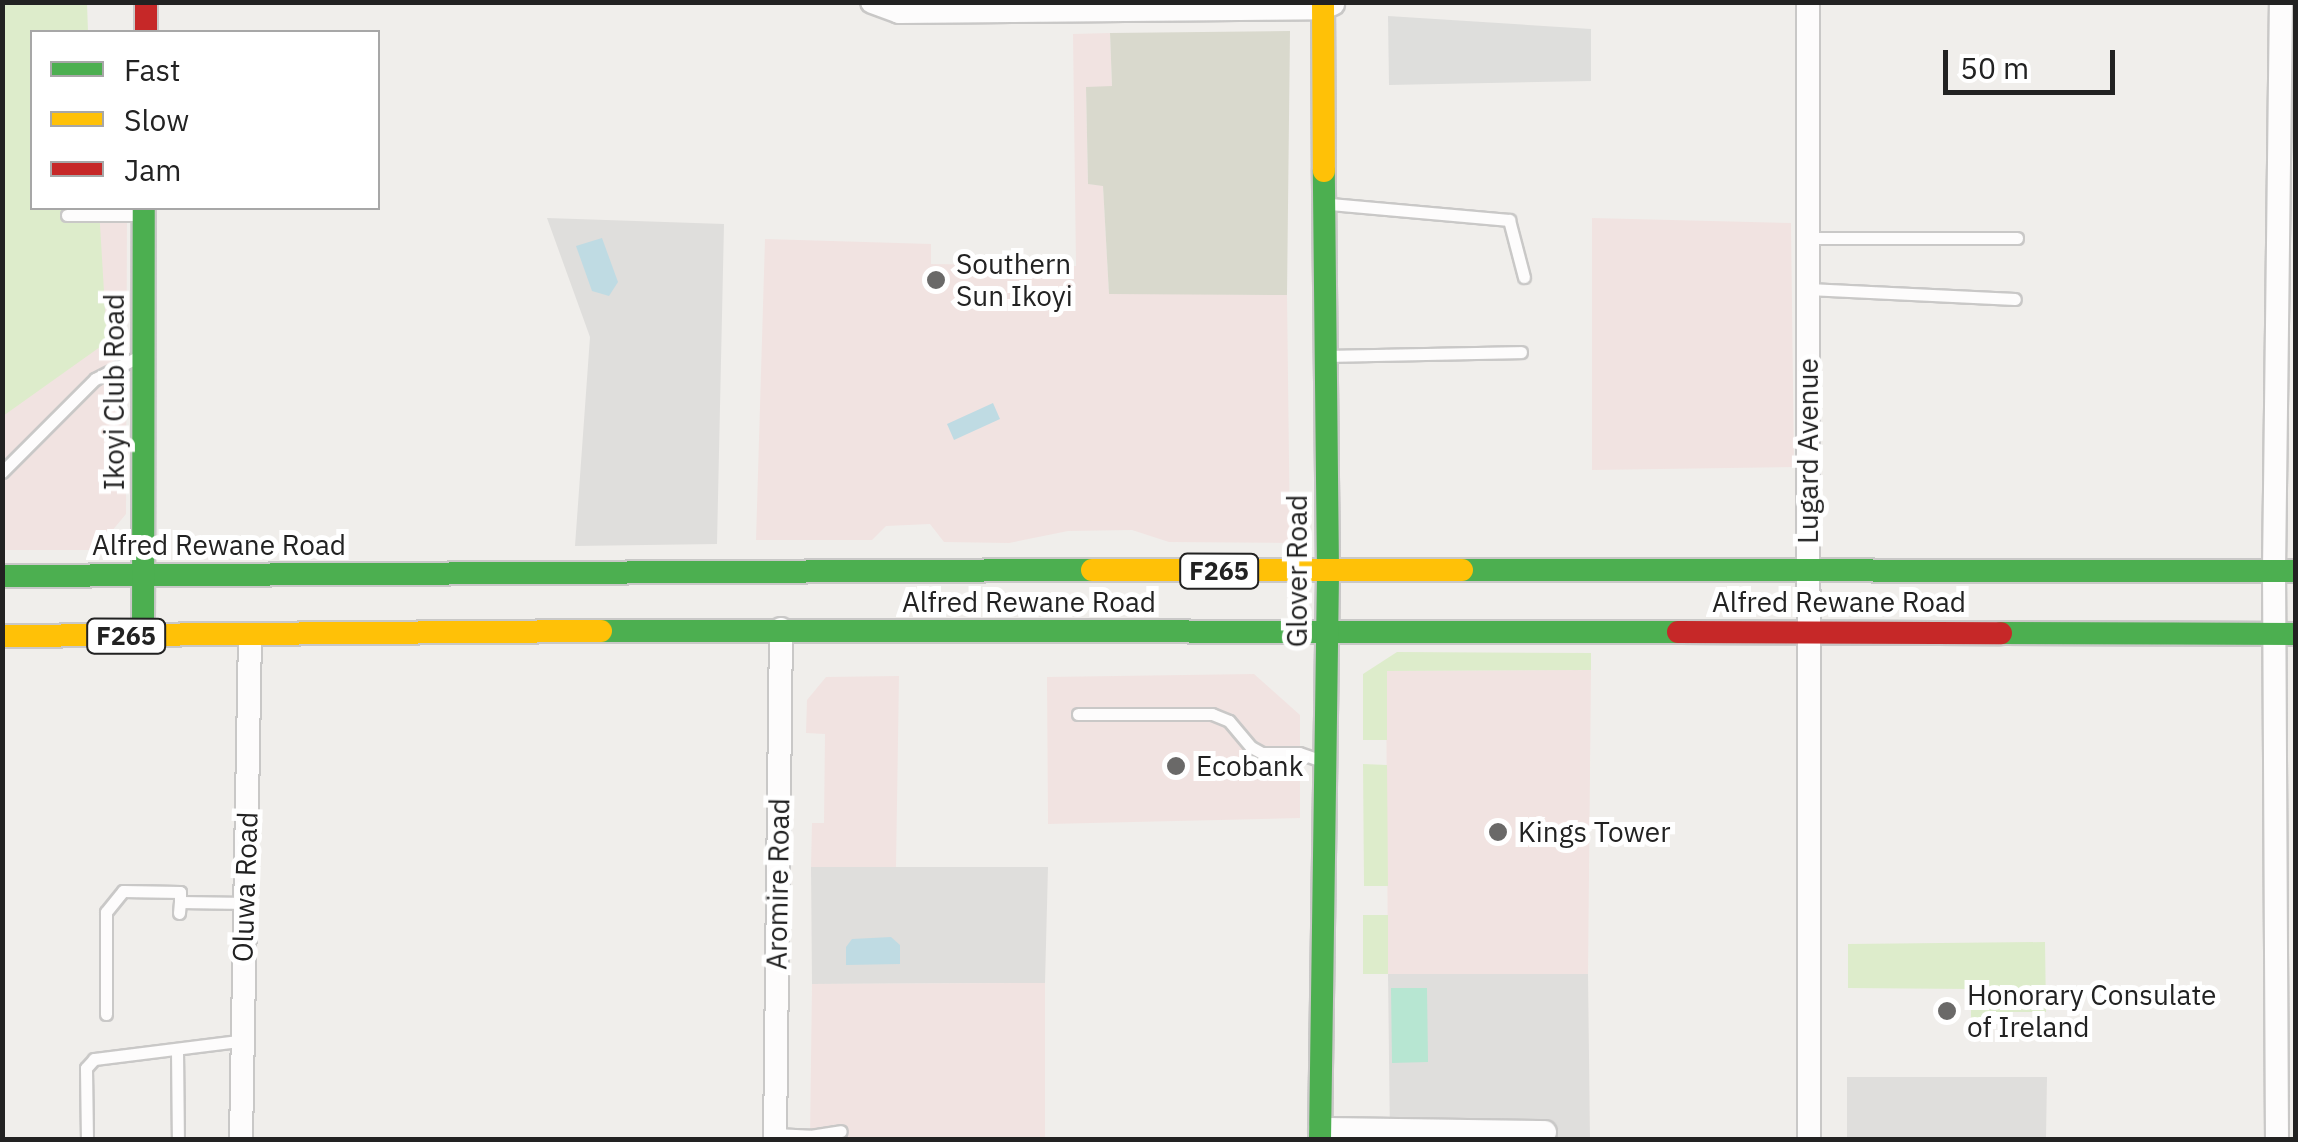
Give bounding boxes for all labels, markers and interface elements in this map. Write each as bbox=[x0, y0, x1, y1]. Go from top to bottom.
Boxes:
legend bbox=[30, 30, 380, 210]
scale bar bbox=[1948, 30, 2120, 92]
text: 50 m bbox=[1960, 48, 2029, 87]
text: Fast bbox=[124, 50, 181, 89]
text: Slow bbox=[124, 100, 189, 139]
text: Jam bbox=[124, 150, 182, 189]
place label: Southern Sun Ikoyi bbox=[956, 247, 1073, 313]
marker: Southern Sun Ikoyi bbox=[925, 269, 947, 291]
street label: Ikoyi Club Road bbox=[97, 294, 131, 490]
street label: Lugard Avenue bbox=[1791, 358, 1825, 544]
street label: Glover Road bbox=[1280, 495, 1314, 647]
street label: Alfred Rewane Road bbox=[92, 528, 346, 562]
road number: F265 bbox=[1179, 551, 1259, 591]
street label: Alfred Rewane Road bbox=[902, 585, 1156, 619]
street label: Alfred Rewane Road bbox=[1712, 585, 1966, 619]
road number: F265 bbox=[86, 616, 166, 656]
place label: Ecobank bbox=[1196, 749, 1303, 783]
marker: Ecobank bbox=[1165, 755, 1187, 777]
street label: Aromire Road bbox=[760, 798, 796, 970]
street label: Oluwa Road bbox=[226, 811, 264, 963]
place label: Kings Tower bbox=[1518, 815, 1670, 849]
marker: Kings Tower bbox=[1487, 821, 1509, 843]
place label: Honorary Consulate of Ireland bbox=[1967, 978, 2216, 1044]
marker: Honorary Consulate of Ireland bbox=[1936, 1000, 1958, 1022]

